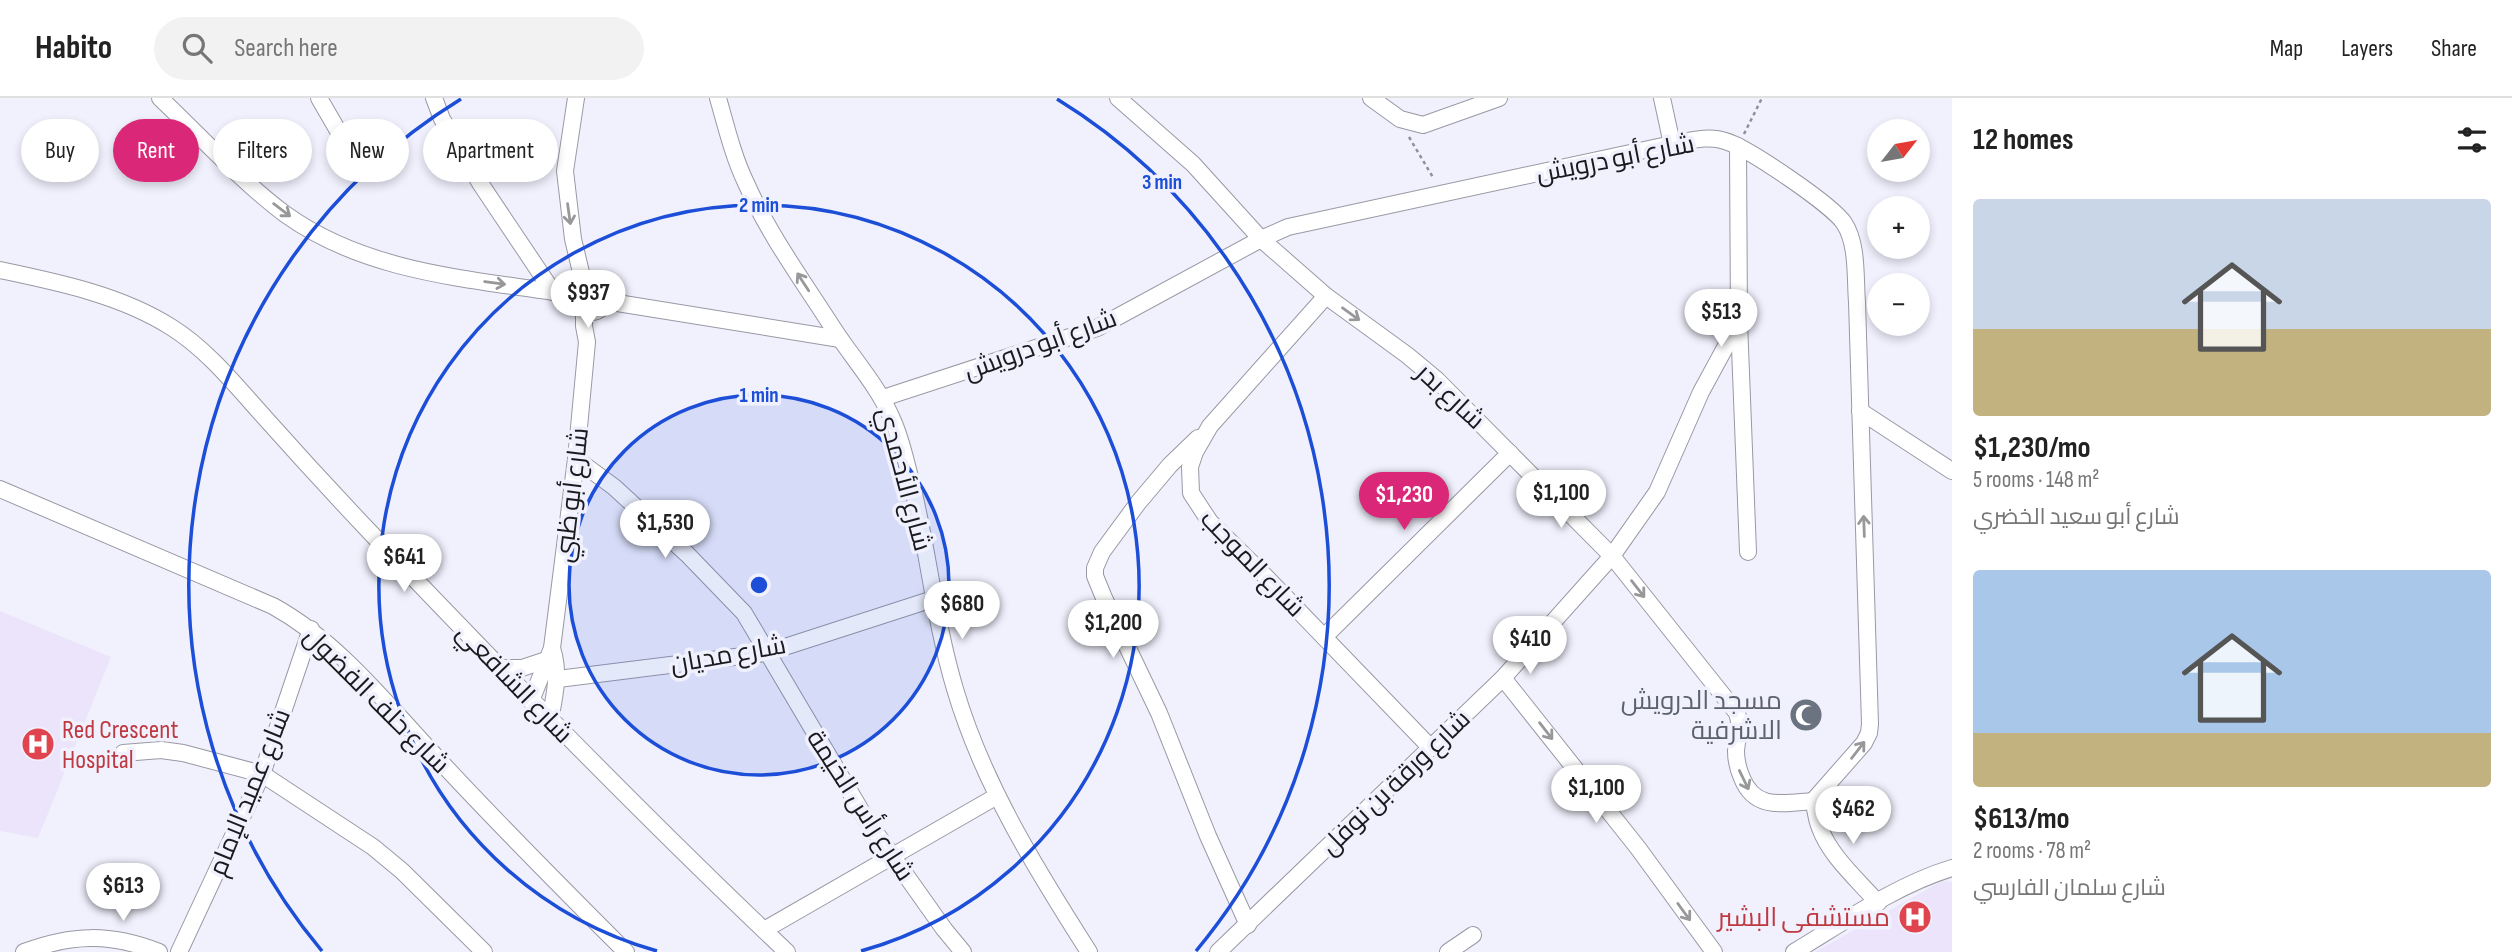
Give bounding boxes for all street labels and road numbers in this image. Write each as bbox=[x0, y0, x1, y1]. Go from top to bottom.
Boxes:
street label: شارع أبو درويش bbox=[1533, 126, 1697, 190]
street label: شارع أبو درويش bbox=[959, 301, 1121, 387]
street label: شارع بدر bbox=[1408, 356, 1491, 436]
street label: شارع الأحمدي bbox=[867, 404, 938, 555]
street label: شارع أبو ظبي bbox=[546, 426, 600, 565]
street label: شارع الموجب bbox=[1193, 504, 1311, 624]
street label: شارع الشافعي bbox=[446, 618, 579, 753]
street label: شارع حلف الفضول bbox=[296, 622, 455, 781]
street label: شارع مديان bbox=[668, 630, 789, 681]
street label: شارع عميد الإمام bbox=[203, 704, 299, 881]
street label: شارع ورقة بن نوفل bbox=[1315, 704, 1477, 862]
street label: شارع رأس الخيمة bbox=[799, 723, 923, 887]

